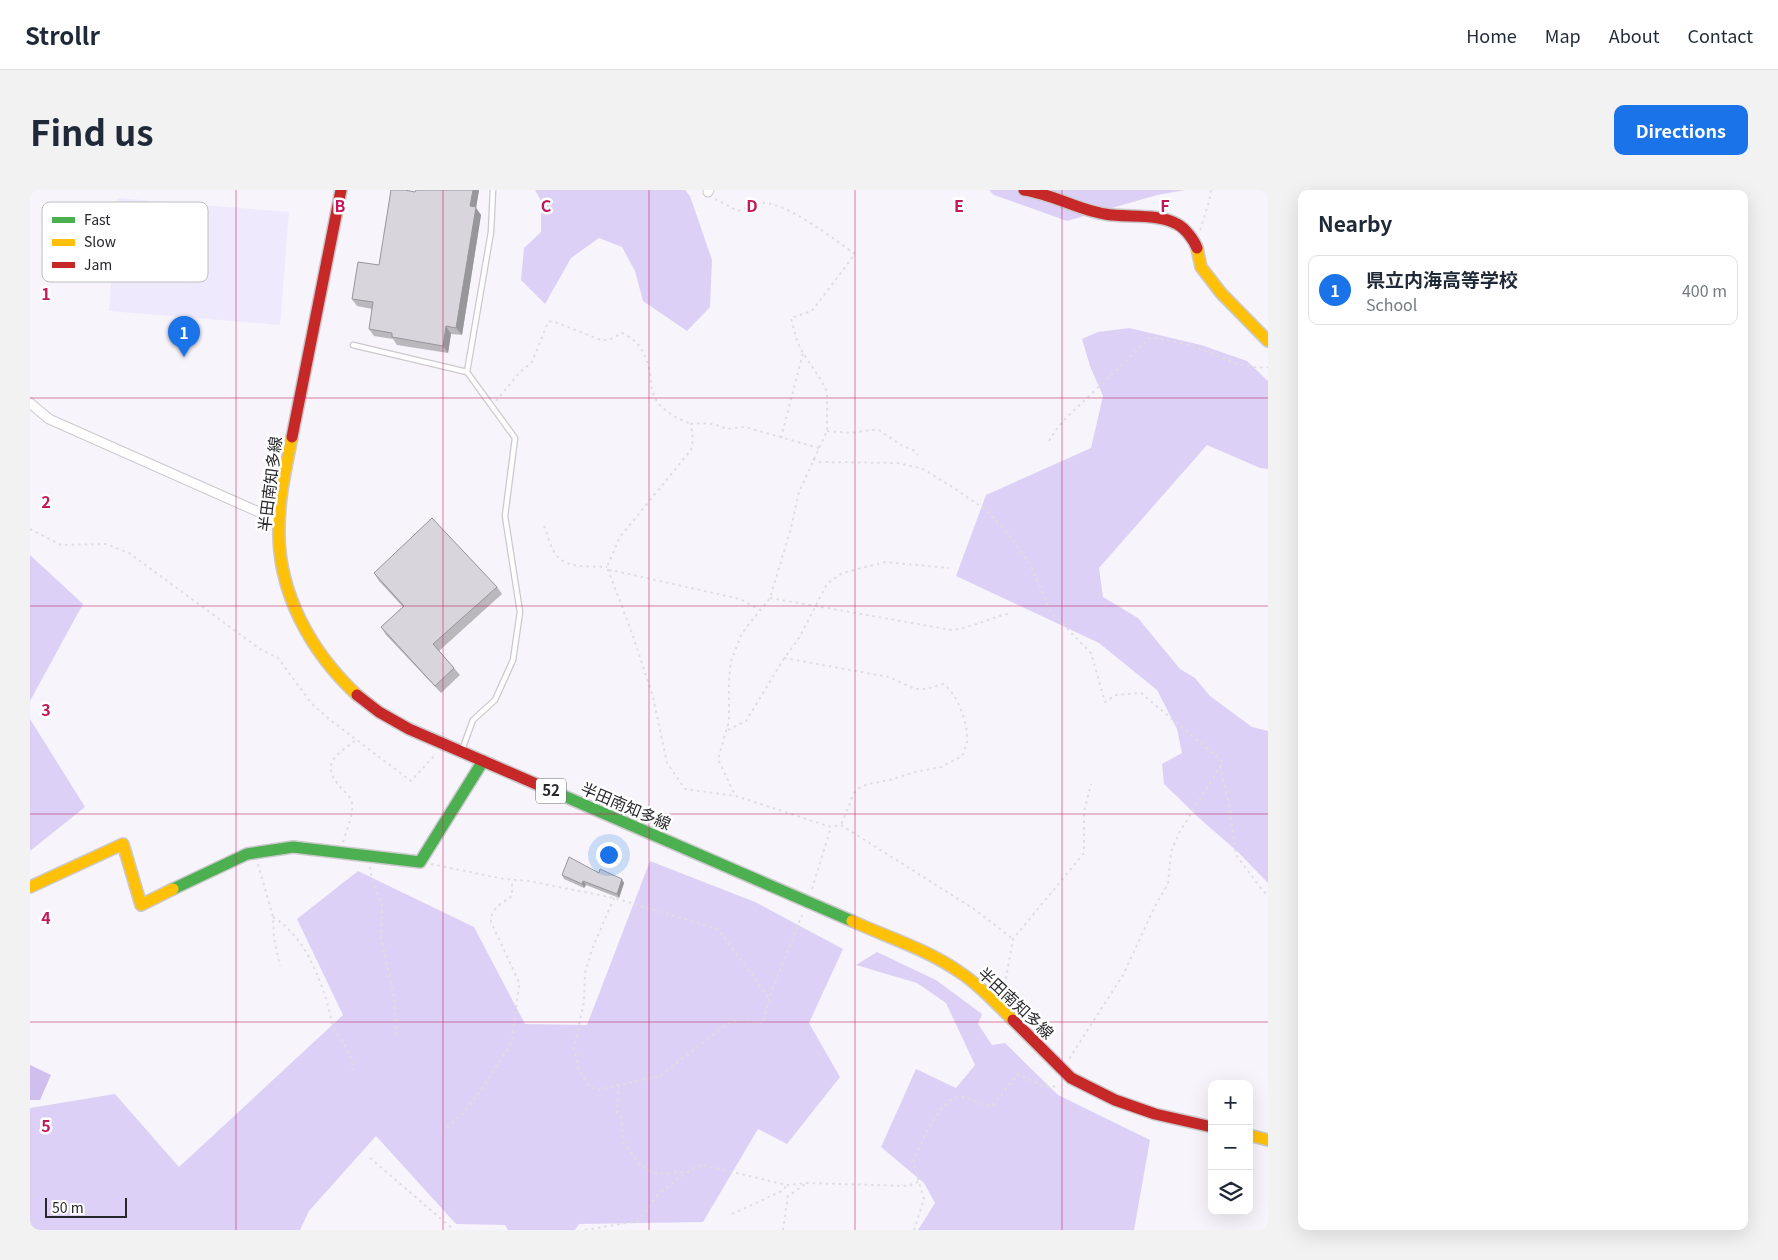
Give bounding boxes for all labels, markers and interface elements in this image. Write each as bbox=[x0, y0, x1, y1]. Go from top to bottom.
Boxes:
text: Strollr bbox=[25, 17, 100, 52]
text: Home bbox=[1466, 22, 1517, 48]
text: Map bbox=[1545, 22, 1581, 48]
text: About bbox=[1609, 22, 1659, 48]
text: Contact bbox=[1687, 22, 1753, 48]
text: Find us bbox=[30, 105, 154, 156]
button: Directions bbox=[1614, 105, 1748, 155]
text: B bbox=[335, 193, 346, 217]
text: C bbox=[541, 193, 552, 217]
text: D bbox=[746, 193, 758, 217]
text: E bbox=[954, 193, 964, 217]
text: F bbox=[1160, 193, 1170, 217]
legend bbox=[42, 202, 208, 282]
text: Nearby bbox=[1318, 208, 1392, 238]
text: Fast bbox=[84, 209, 111, 229]
text: Slow bbox=[84, 231, 116, 251]
text: Jam bbox=[84, 254, 112, 274]
text: 県立内海高等学校 bbox=[1366, 265, 1518, 292]
text: 1 bbox=[1330, 278, 1340, 302]
text: 400 m bbox=[1682, 278, 1727, 302]
text: 1 bbox=[41, 281, 51, 305]
text: School bbox=[1366, 292, 1417, 316]
pin: 1 bbox=[168, 316, 200, 357]
street label: 半田南知多線 bbox=[251, 435, 287, 533]
text: 2 bbox=[41, 489, 51, 513]
text: 3 bbox=[41, 697, 51, 721]
street label: 半田南知多線 bbox=[578, 775, 675, 835]
road number: 52 bbox=[536, 778, 566, 804]
your location bbox=[596, 842, 622, 868]
text: 4 bbox=[41, 905, 51, 929]
street label: 半田南知多線 bbox=[973, 961, 1060, 1044]
map controls bbox=[1208, 1080, 1253, 1215]
button: + bbox=[1208, 1080, 1253, 1125]
text: 5 bbox=[41, 1113, 51, 1137]
button: − bbox=[1208, 1125, 1253, 1170]
button: layers bbox=[1208, 1170, 1253, 1215]
scale bar bbox=[45, 1195, 128, 1218]
text: 50 m bbox=[52, 1197, 84, 1217]

